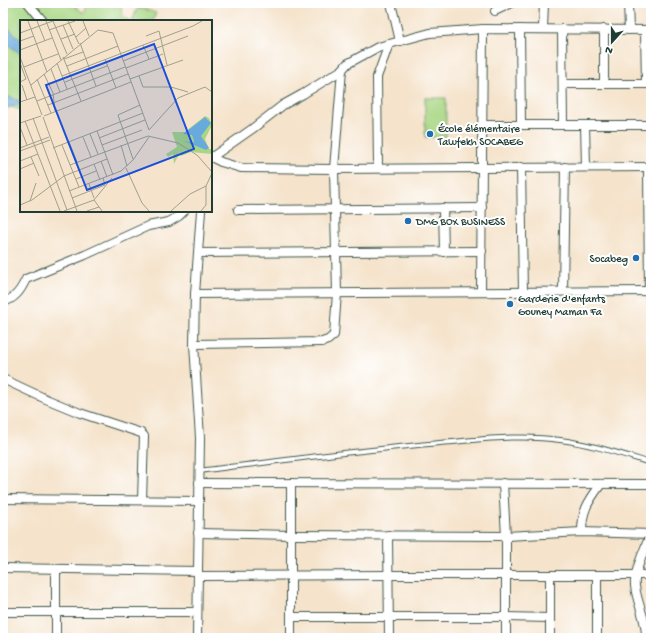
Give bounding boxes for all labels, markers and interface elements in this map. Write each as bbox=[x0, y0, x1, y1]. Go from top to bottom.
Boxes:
inset map bbox=[20, 20, 212, 212]
north arrow bbox=[592, 22, 632, 62]
text: N bbox=[604, 43, 615, 56]
place label: École élémentaire Tawfekh SOCABEG bbox=[437, 123, 524, 149]
marker: École élémentaire Tawfekh SOCABEG bbox=[425, 129, 435, 139]
marker: DMG BOX BUSINESS bbox=[403, 216, 413, 226]
place label: DMG BOX BUSINESS bbox=[415, 217, 506, 229]
marker: Socabeg bbox=[631, 253, 641, 263]
place label: Socabeg bbox=[590, 254, 628, 266]
place label: Garderie d'enfants Gouney Maman Fa bbox=[518, 293, 606, 319]
marker: Garderie d'enfants Gouney Maman Fa bbox=[505, 299, 515, 309]

